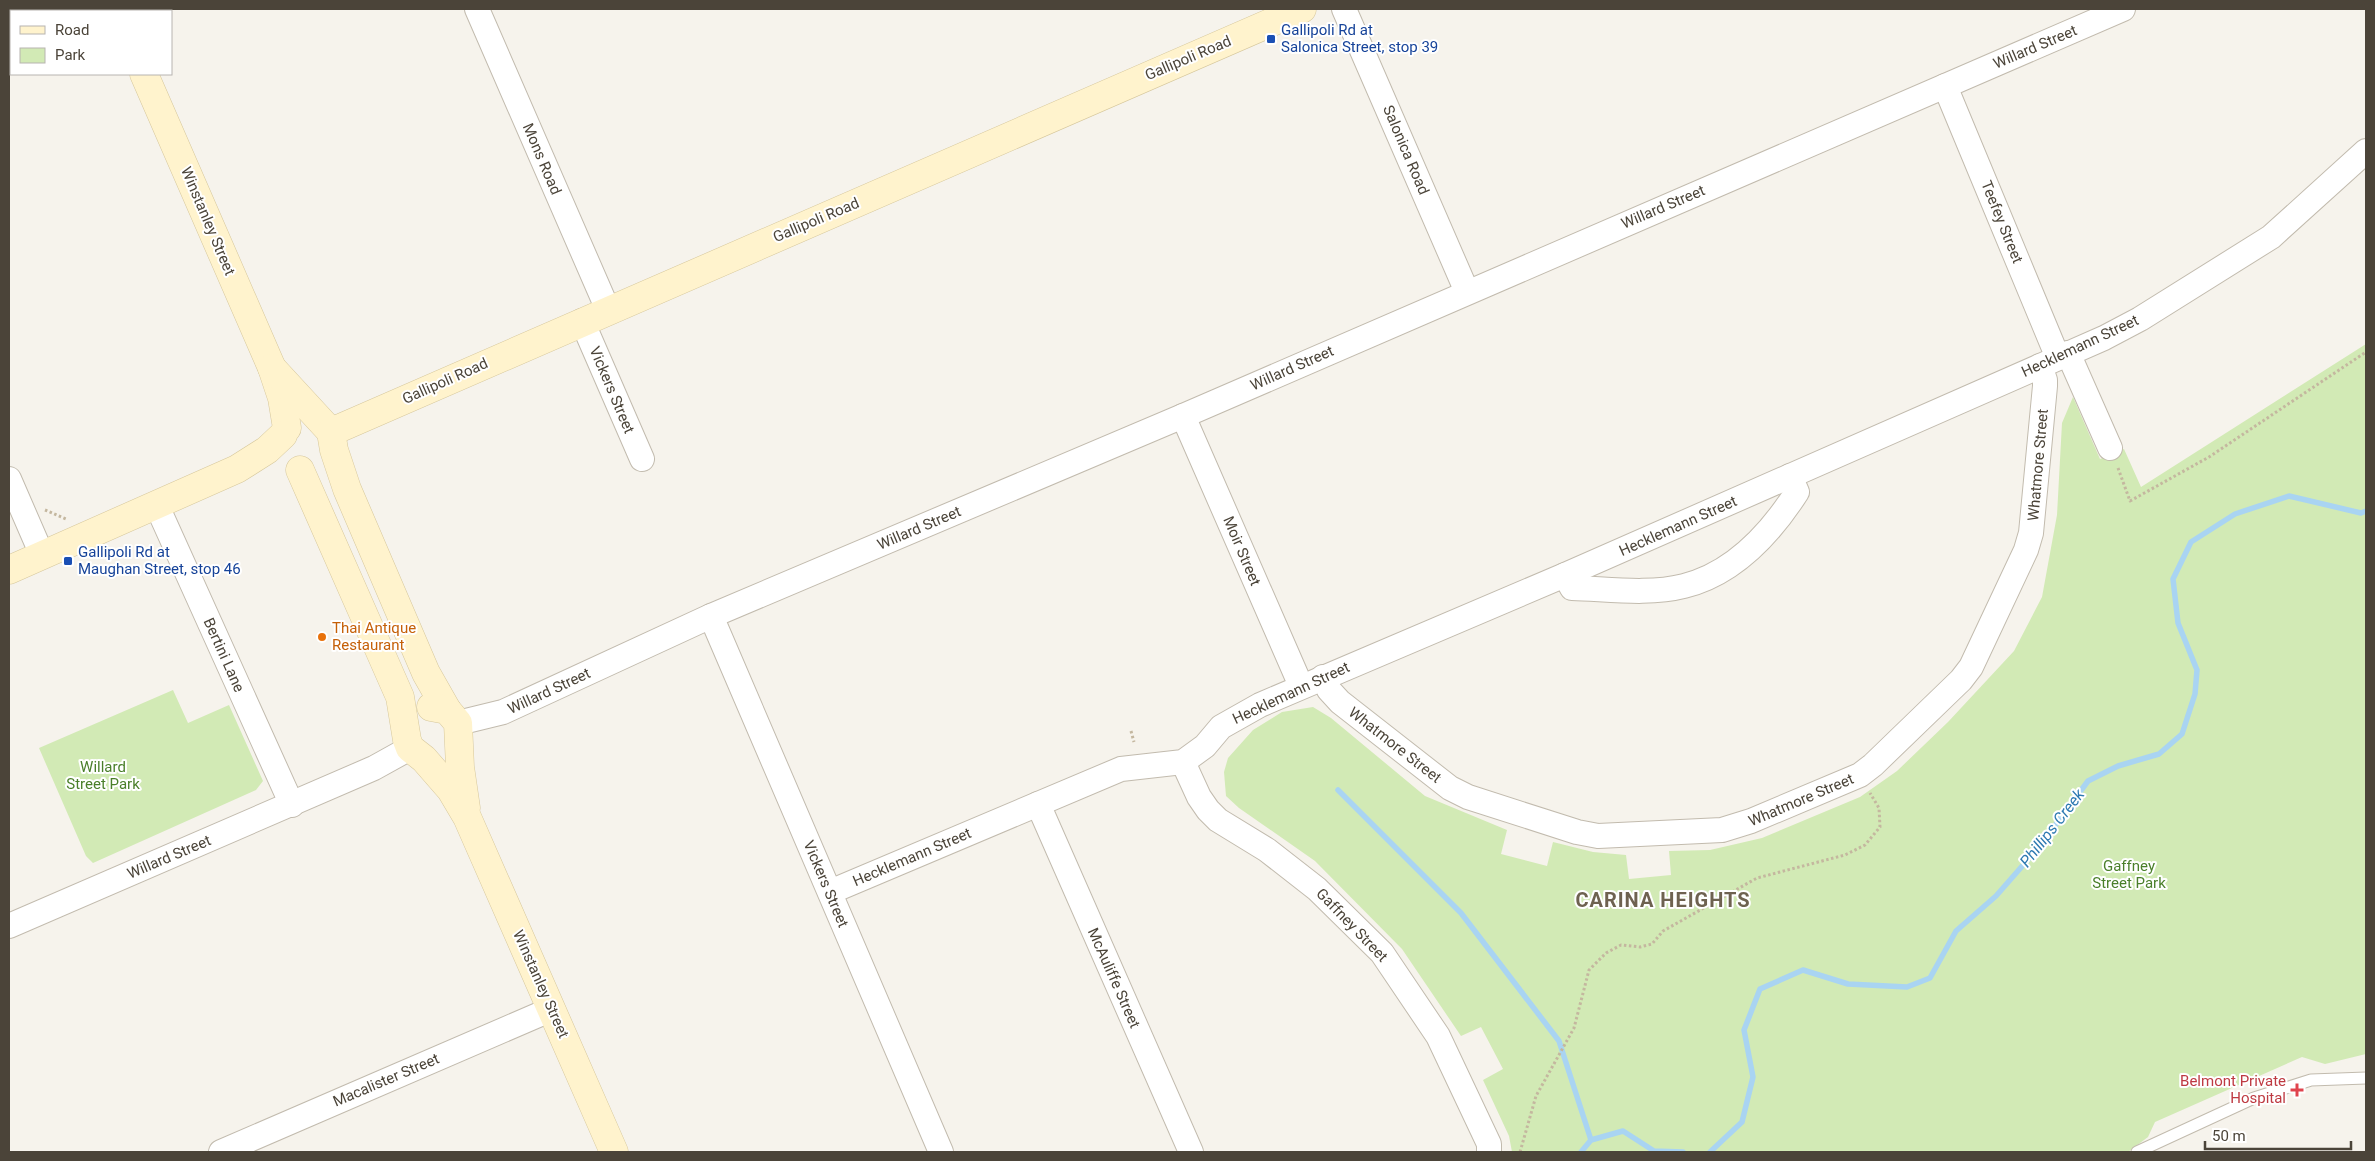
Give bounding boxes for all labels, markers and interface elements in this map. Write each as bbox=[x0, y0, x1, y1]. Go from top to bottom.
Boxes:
legend bbox=[10, 10, 172, 75]
text: Road bbox=[55, 21, 89, 39]
place label: Gallipoli Rd at Salonica Street, stop 39 bbox=[1281, 21, 1438, 56]
street label: Willard Street bbox=[1990, 21, 2080, 73]
street label: Gallipoli Road bbox=[1142, 32, 1234, 84]
marker: Gallipoli Rd at Salonica Street, stop 39 bbox=[1265, 33, 1277, 45]
text: Park bbox=[55, 46, 86, 64]
street label: Salonica Road bbox=[1379, 103, 1433, 197]
street label: Mons Road bbox=[519, 121, 565, 197]
street label: Winstanley Street bbox=[177, 164, 239, 278]
street label: Teefey Street bbox=[1977, 178, 2027, 266]
street label: Willard Street bbox=[1618, 181, 1708, 233]
street label: Gallipoli Road bbox=[770, 194, 862, 246]
street label: Hecklemann Street bbox=[2019, 311, 2141, 381]
street label: Willard Street bbox=[1248, 342, 1336, 394]
street label: Vickers Street bbox=[586, 344, 638, 436]
street label: Gallipoli Road bbox=[399, 354, 491, 408]
street label: Whatmore Street bbox=[2024, 408, 2052, 522]
street label: Hecklemann Street bbox=[1616, 492, 1740, 560]
street label: Willard Street bbox=[874, 502, 964, 554]
street label: Moir Street bbox=[1219, 514, 1265, 589]
place label: Gallipoli Rd at Maughan Street, stop 46 bbox=[78, 543, 241, 578]
marker: Gallipoli Rd at Maughan Street, stop 46 bbox=[62, 555, 74, 567]
street label: Bertini Lane bbox=[200, 615, 248, 695]
place label: Thai Antique Restaurant bbox=[332, 619, 416, 654]
marker: Thai Antique Restaurant bbox=[316, 631, 328, 643]
street label: Hecklemann Street bbox=[1230, 658, 1352, 728]
street label: Willard Street bbox=[505, 664, 593, 718]
street label: Whatmore Street bbox=[1345, 703, 1445, 787]
park label: Willard Street Park bbox=[66, 758, 140, 793]
street label: Whatmore Street bbox=[1746, 770, 1856, 830]
water label: Phillips Creek bbox=[2016, 784, 2089, 871]
street label: Hecklemann Street bbox=[850, 824, 974, 890]
street label: Willard Street bbox=[124, 831, 214, 883]
street label: Vickers Street bbox=[800, 838, 852, 930]
park label: Gaffney Street Park bbox=[2092, 857, 2166, 892]
street label: Gaffney Street bbox=[1312, 884, 1392, 966]
district label: CARINA HEIGHTS bbox=[1575, 888, 1751, 912]
street label: McAuliffe Street bbox=[1084, 925, 1144, 1031]
street label: Winstanley Street bbox=[509, 927, 573, 1041]
street label: Macalister Street bbox=[330, 1049, 442, 1110]
place label: Belmont Private Hospital bbox=[2180, 1072, 2286, 1107]
marker: Belmont Private Hospital bbox=[2290, 1083, 2304, 1097]
scale bar bbox=[2205, 1118, 2351, 1150]
text: 50 m bbox=[2212, 1127, 2246, 1145]

